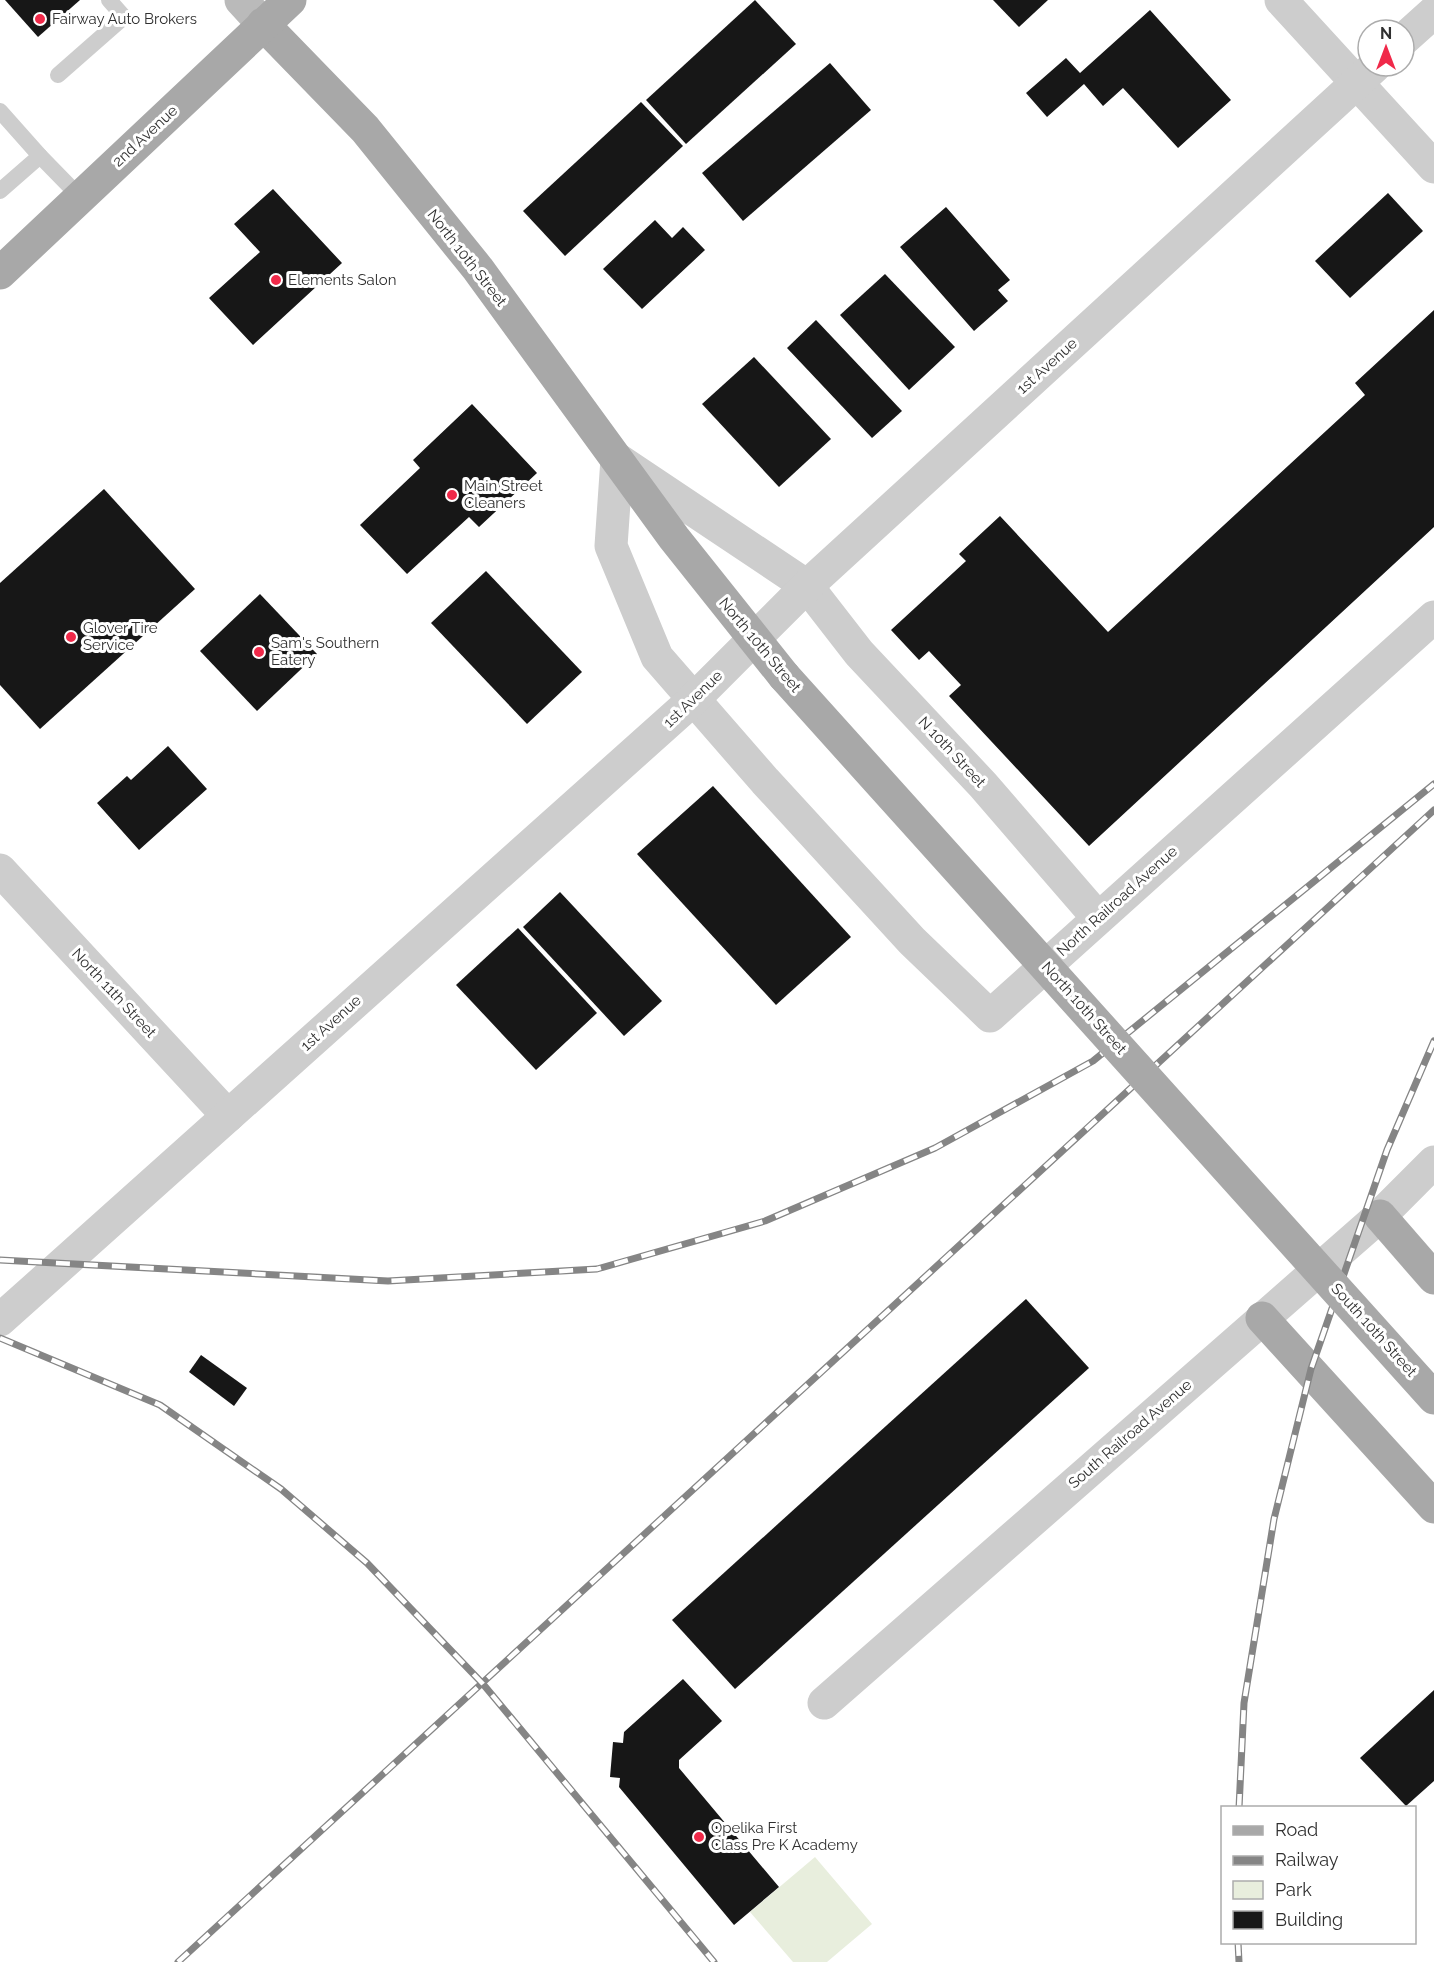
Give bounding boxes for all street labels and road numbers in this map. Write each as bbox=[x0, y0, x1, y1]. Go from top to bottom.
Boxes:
street label: 2nd Avenue bbox=[109, 101, 181, 171]
street label: North 10th Street bbox=[424, 206, 510, 310]
street label: 1st Avenue bbox=[1013, 334, 1081, 398]
street label: North 10th Street bbox=[715, 594, 805, 696]
street label: 1st Avenue bbox=[660, 666, 726, 731]
street label: N 10th Street bbox=[915, 713, 989, 791]
street label: North Railroad Avenue bbox=[1053, 842, 1181, 960]
street label: North 11th Street bbox=[68, 945, 160, 1041]
street label: North 10th Street bbox=[1038, 958, 1130, 1058]
street label: 1st Avenue bbox=[297, 991, 365, 1055]
street label: South 10th Street bbox=[1327, 1280, 1421, 1380]
street label: South Railroad Avenue bbox=[1065, 1376, 1195, 1492]

